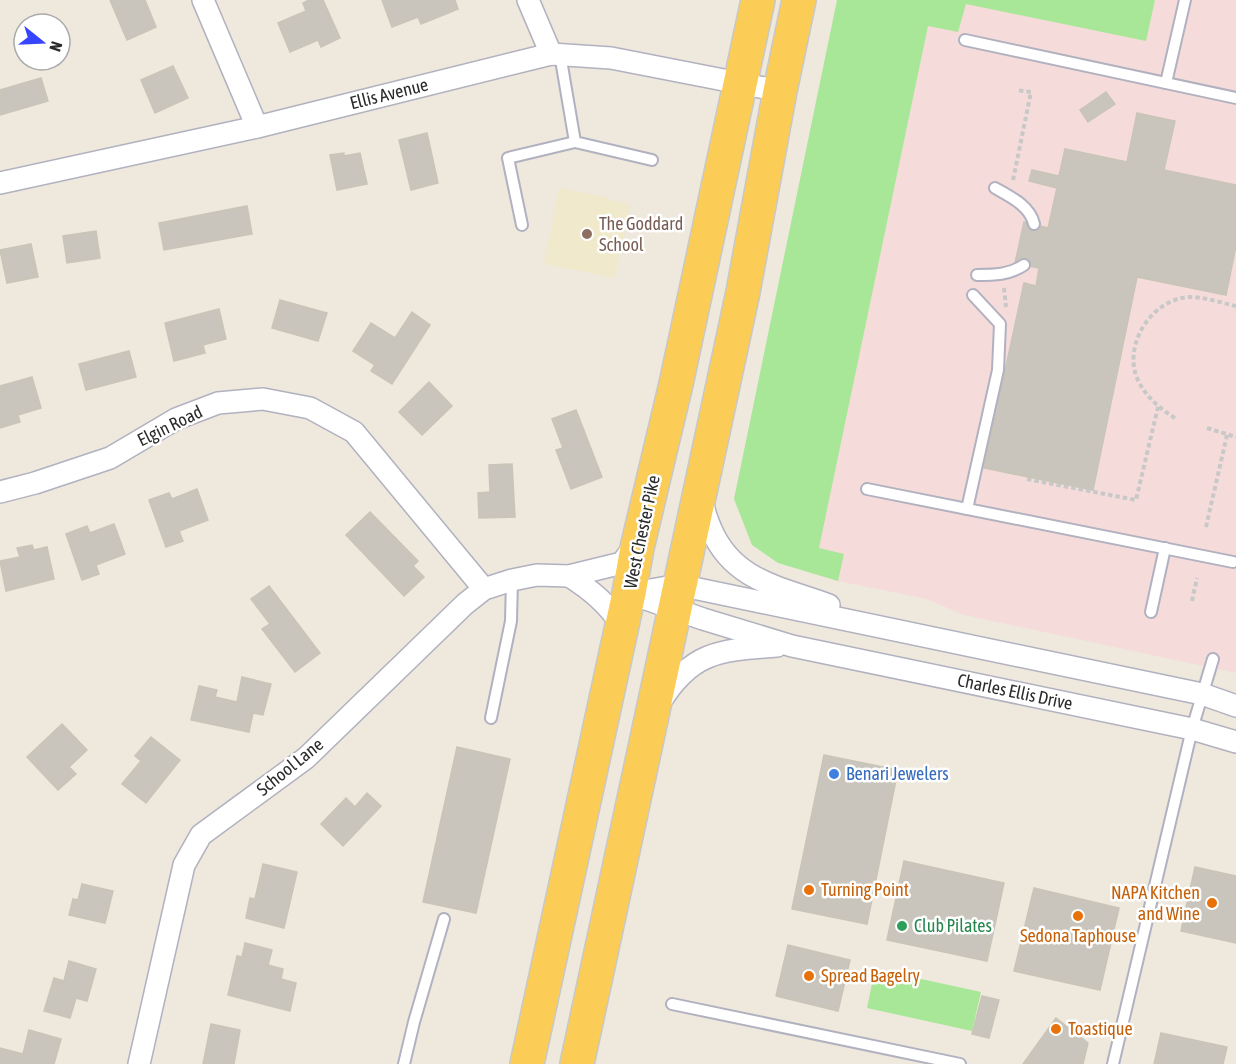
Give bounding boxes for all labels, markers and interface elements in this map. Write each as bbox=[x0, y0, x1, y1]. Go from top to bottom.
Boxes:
north arrow bbox=[12, 12, 72, 72]
text: N bbox=[46, 39, 66, 54]
street label: Ellis Avenue bbox=[348, 74, 430, 113]
place label: The Goddard School bbox=[599, 213, 683, 255]
marker: The Goddard School bbox=[580, 227, 594, 241]
street label: Elgin Road bbox=[134, 401, 206, 450]
street label: West Chester Pike bbox=[619, 473, 664, 590]
street label: Charles Ellis Drive bbox=[956, 669, 1075, 714]
street label: School Lane bbox=[252, 733, 327, 800]
place label: Benari Jewelers bbox=[846, 763, 949, 784]
marker: Benari Jewelers bbox=[827, 767, 841, 781]
place label: Turning Point bbox=[821, 879, 909, 900]
place label: NAPA Kitchen and Wine bbox=[1111, 882, 1200, 924]
marker: Turning Point bbox=[802, 883, 816, 897]
marker: NAPA Kitchen and Wine bbox=[1205, 896, 1219, 910]
marker: Sedona Taphouse bbox=[1071, 909, 1085, 923]
place label: Club Pilates bbox=[914, 915, 992, 936]
marker: Club Pilates bbox=[895, 919, 909, 933]
place label: Sedona Taphouse bbox=[1020, 925, 1136, 946]
place label: Spread Bagelry bbox=[821, 965, 920, 986]
marker: Spread Bagelry bbox=[802, 969, 816, 983]
place label: Toastique bbox=[1068, 1018, 1133, 1039]
marker: Toastique bbox=[1049, 1022, 1063, 1036]

